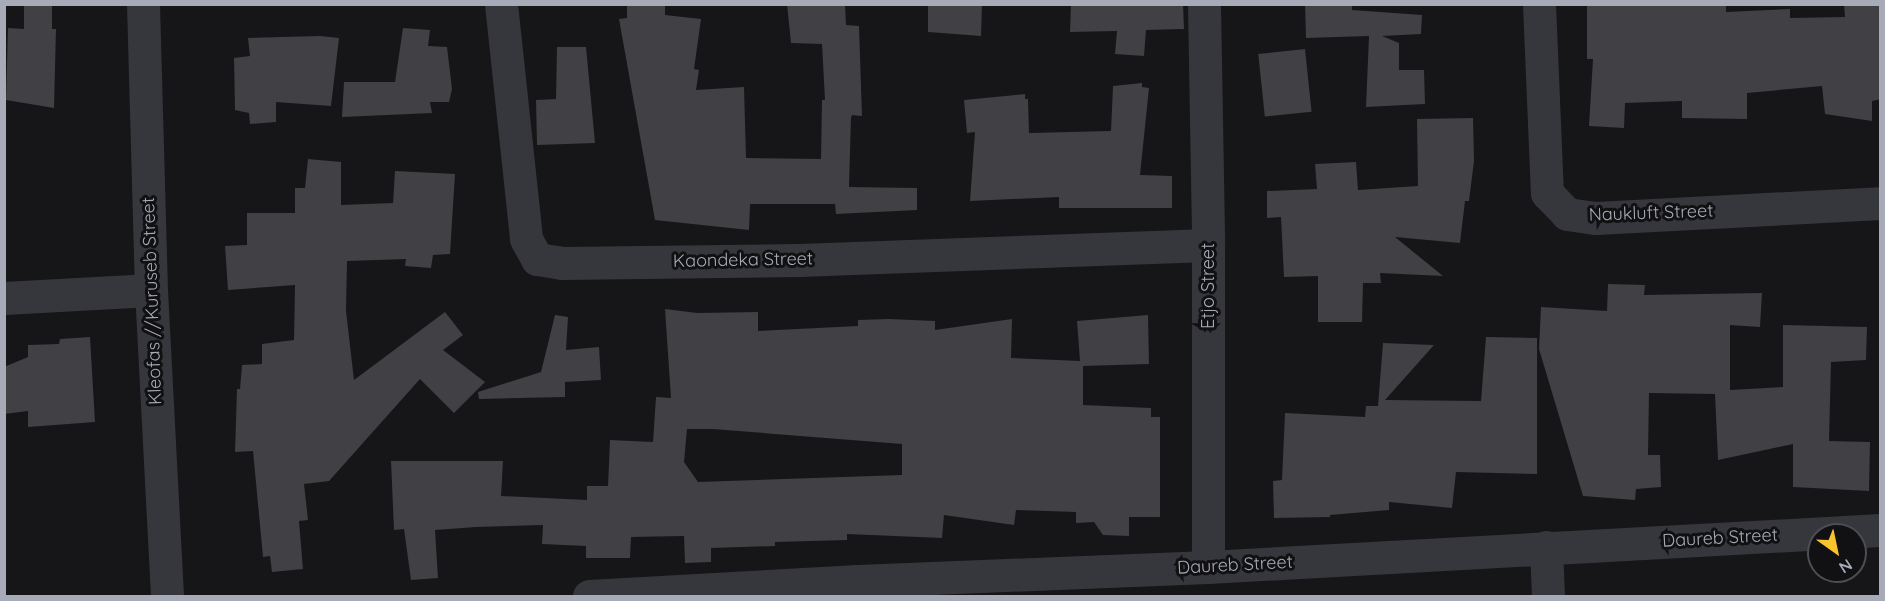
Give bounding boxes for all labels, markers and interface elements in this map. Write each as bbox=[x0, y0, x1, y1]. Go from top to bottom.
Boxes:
street label: Kleofas //Kuruseb Street bbox=[138, 197, 166, 405]
street label: Naukluft Street bbox=[1588, 200, 1714, 226]
street label: Etjo Street bbox=[1197, 243, 1219, 329]
street label: Kaondeka Street bbox=[673, 248, 813, 272]
north arrow bbox=[1807, 523, 1867, 583]
street label: Daureb Street bbox=[1662, 524, 1778, 552]
street label: Daureb Street bbox=[1177, 551, 1293, 579]
text: N bbox=[1835, 555, 1856, 578]

